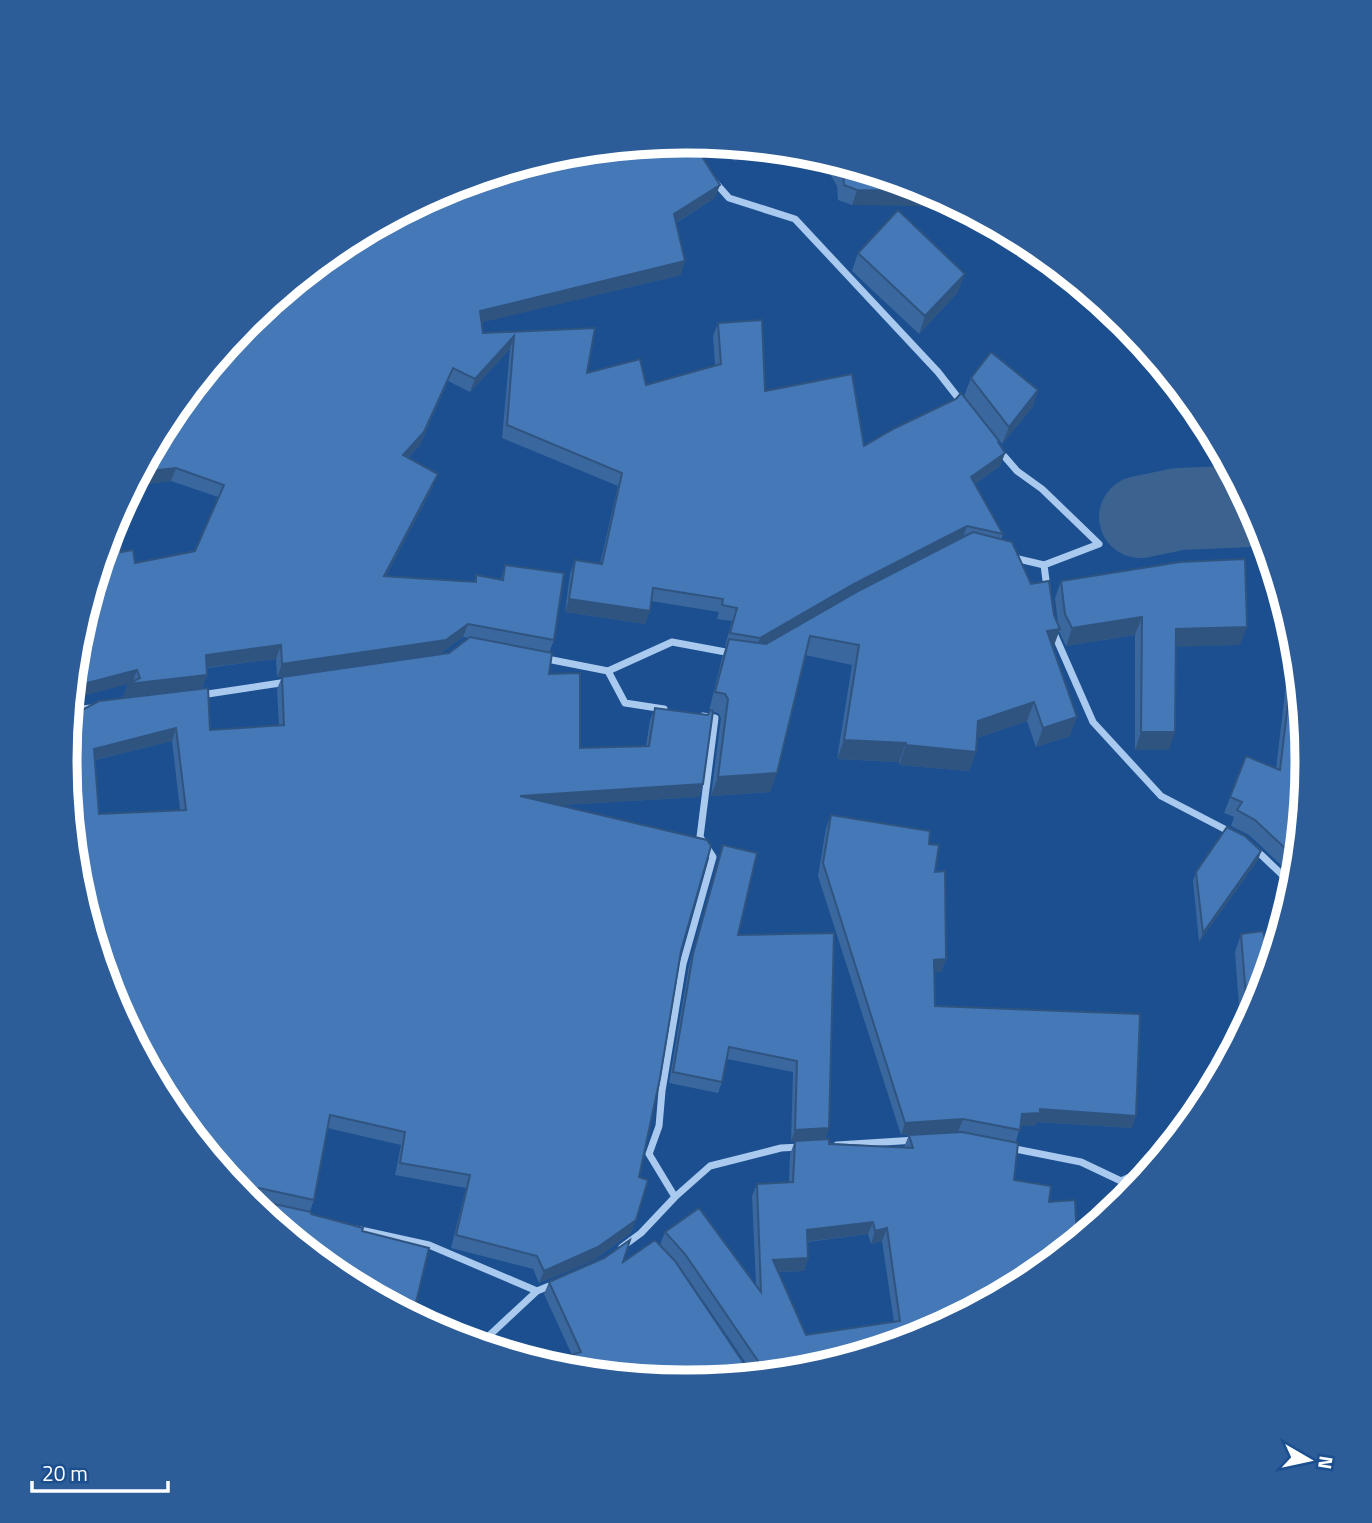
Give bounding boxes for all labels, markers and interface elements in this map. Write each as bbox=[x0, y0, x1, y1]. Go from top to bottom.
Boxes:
north arrow bbox=[1274, 1425, 1344, 1495]
scale bar bbox=[32, 1450, 168, 1494]
text: N bbox=[1311, 1454, 1342, 1472]
text: 20 m bbox=[42, 1457, 88, 1489]

